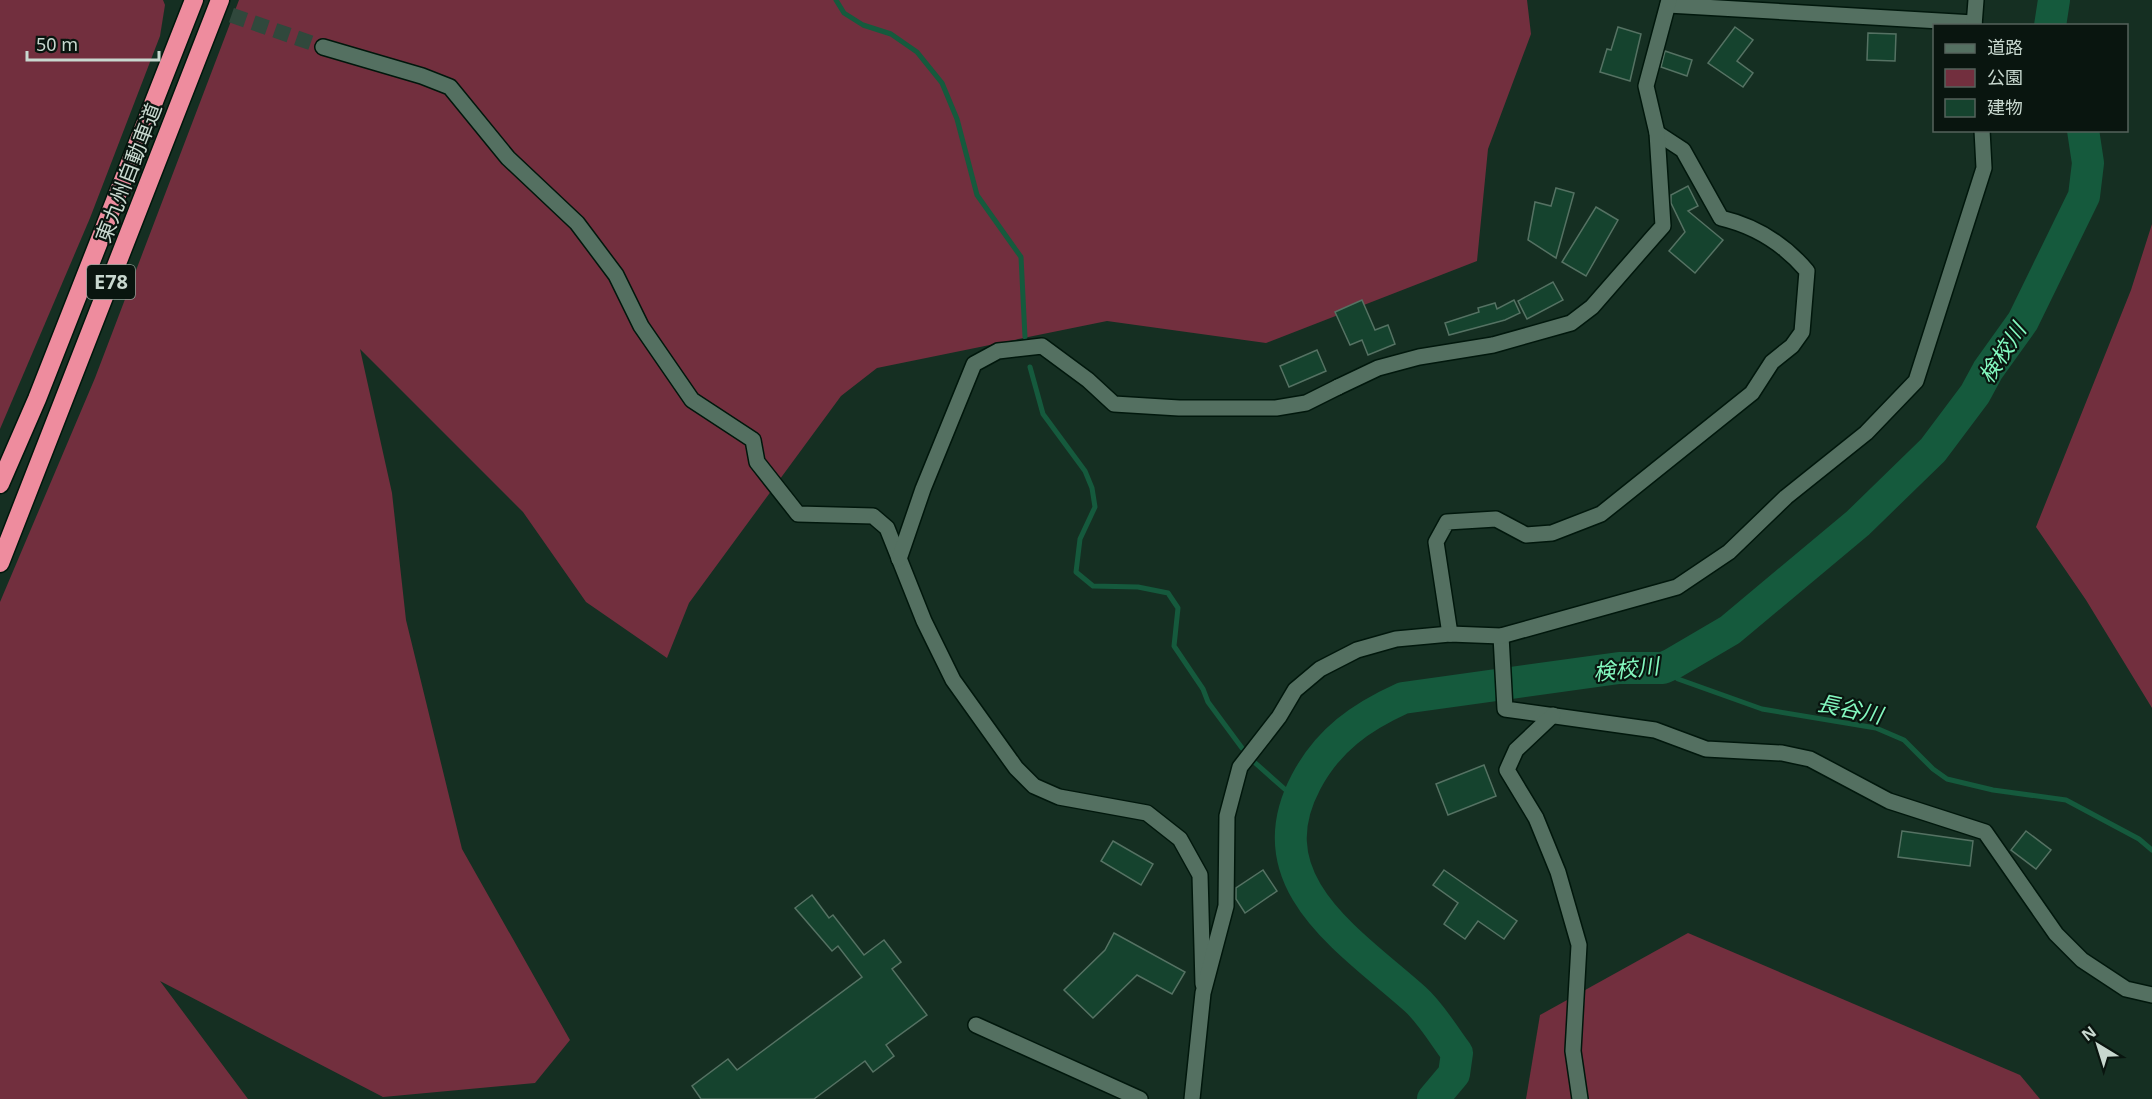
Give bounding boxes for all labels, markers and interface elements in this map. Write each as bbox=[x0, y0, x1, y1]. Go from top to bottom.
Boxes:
scale bar bbox=[27, 24, 159, 62]
legend bbox=[1933, 24, 2128, 132]
text: 50 m bbox=[36, 32, 78, 56]
text: 道路 bbox=[1987, 35, 2023, 59]
text: 公園 bbox=[1987, 65, 2023, 89]
text: 建物 bbox=[1987, 95, 2023, 119]
street label: 東九州自動車道 bbox=[89, 99, 167, 246]
road number: E78 bbox=[87, 265, 135, 299]
water label: 検校川 bbox=[1971, 315, 2033, 388]
water label: 検校川 bbox=[1592, 649, 1662, 686]
water label: 長谷川 bbox=[1815, 686, 1888, 730]
north arrow bbox=[2068, 1015, 2128, 1075]
text: N bbox=[2077, 1021, 2101, 1046]

